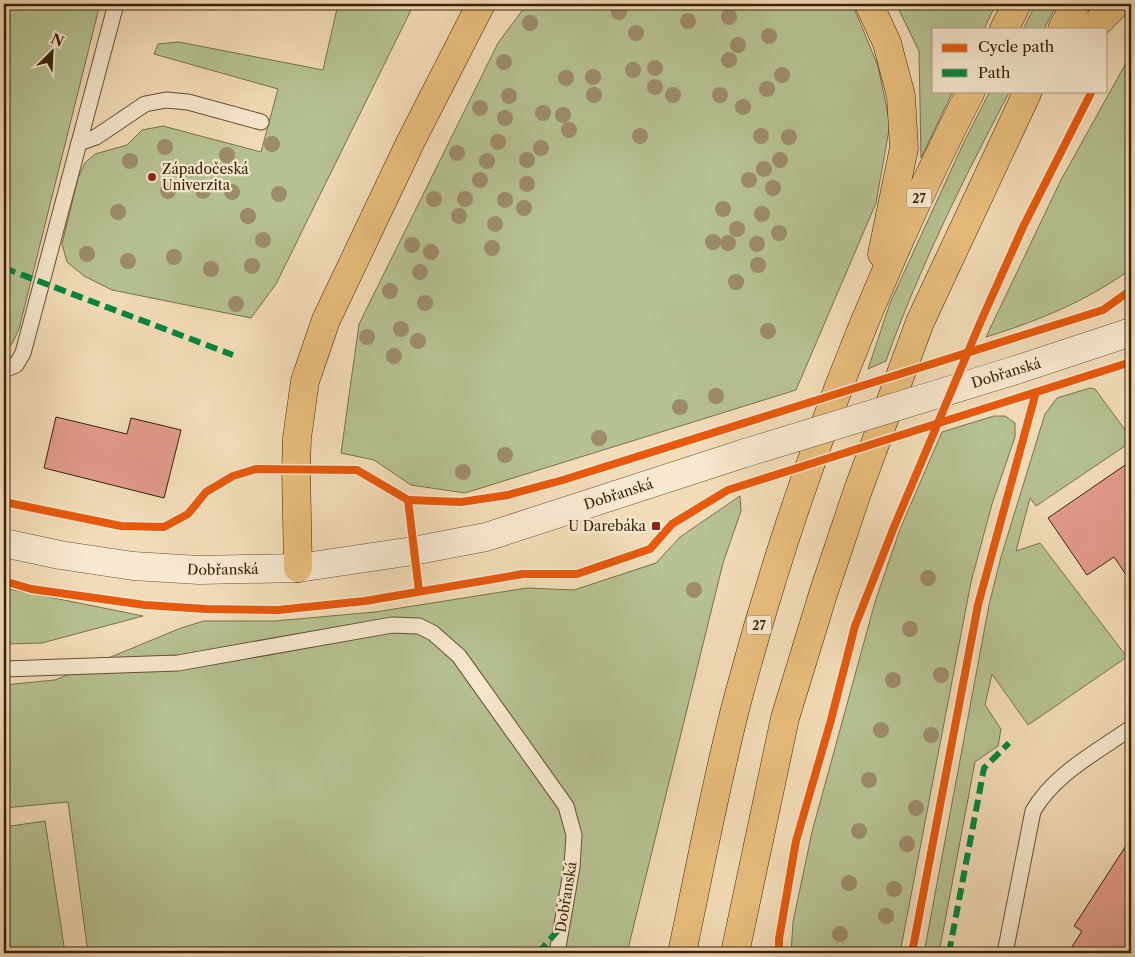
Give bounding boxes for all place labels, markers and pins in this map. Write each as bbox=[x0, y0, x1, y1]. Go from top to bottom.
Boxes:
place label: Západočeská Univerzita bbox=[162, 160, 249, 194]
marker: Západočeská Univerzita bbox=[146, 171, 158, 183]
place label: U Darebáka bbox=[568, 517, 647, 535]
marker: U Darebáka bbox=[650, 520, 662, 532]

